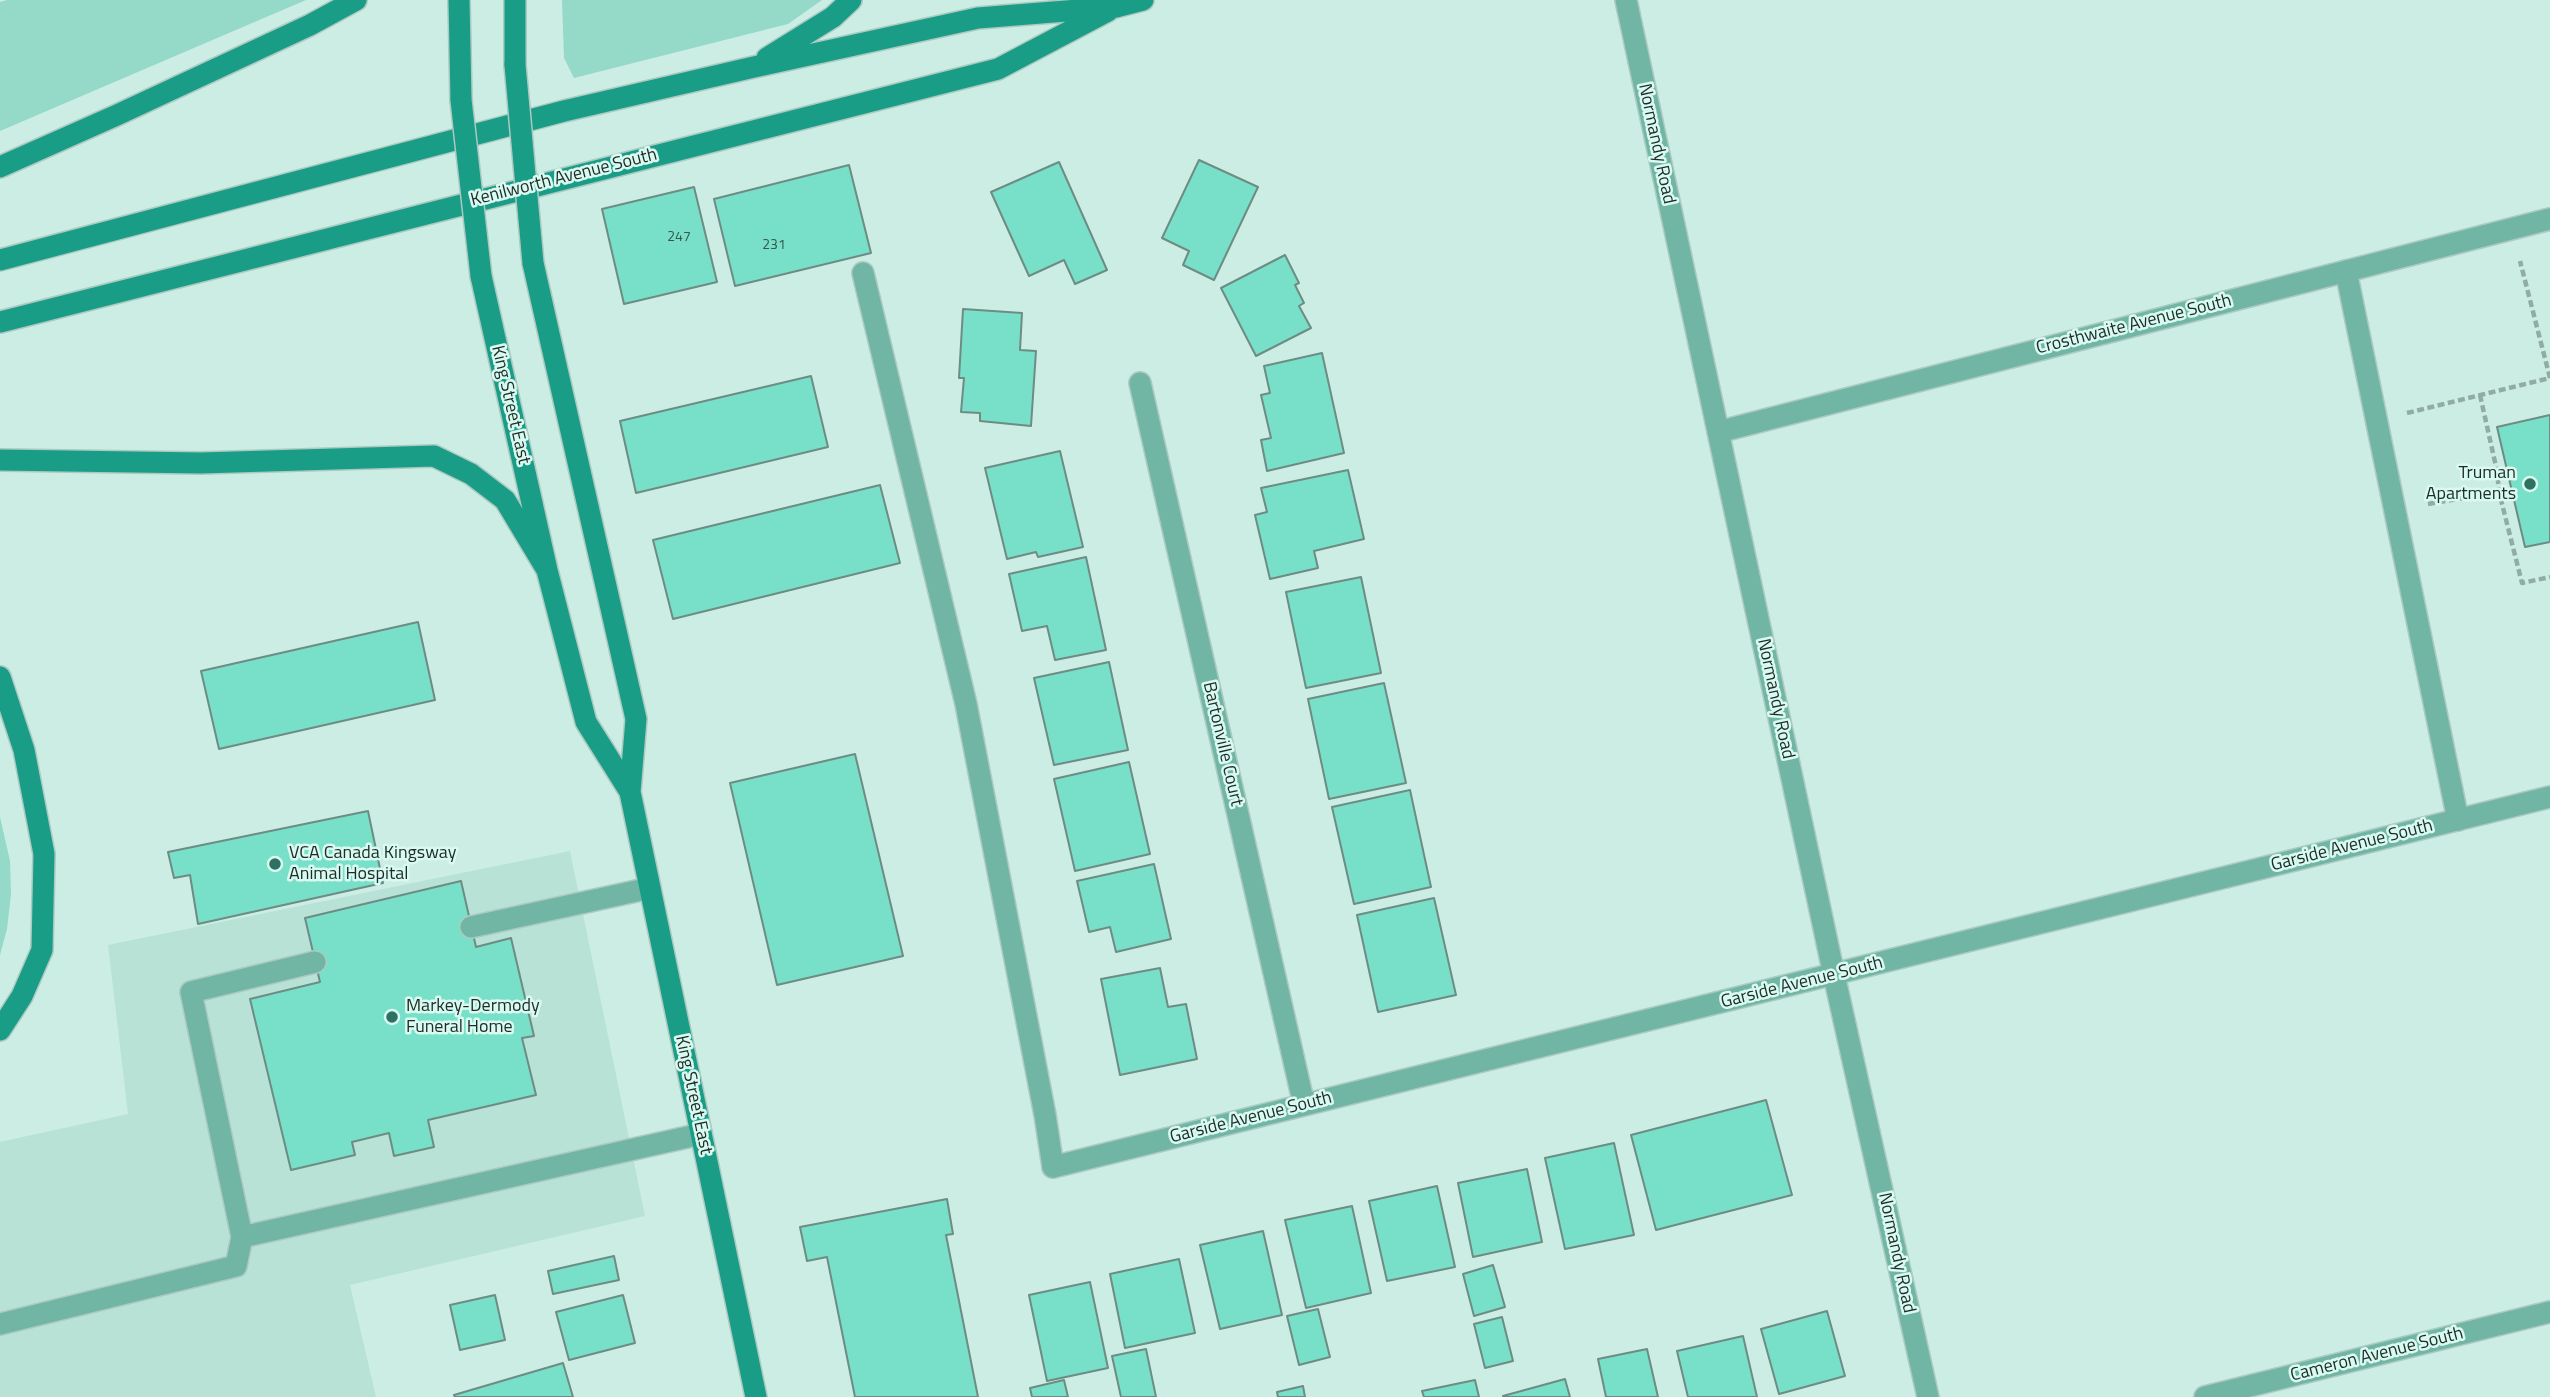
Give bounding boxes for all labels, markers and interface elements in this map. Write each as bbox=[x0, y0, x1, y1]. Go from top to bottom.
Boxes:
street label: Normandy Road bbox=[1633, 82, 1679, 206]
street label: Kenilworth Avenue South bbox=[469, 144, 659, 212]
house number: 247 bbox=[667, 230, 691, 246]
house number: 231 bbox=[762, 238, 786, 254]
street label: Crosthwaite Avenue South bbox=[2034, 290, 2234, 360]
street label: King Street East bbox=[486, 344, 534, 466]
place label: Truman Apartments bbox=[2426, 463, 2516, 505]
marker: Truman Apartments bbox=[2522, 476, 2538, 492]
street label: Normandy Road bbox=[1752, 637, 1798, 761]
street label: Bartonville Court bbox=[1197, 680, 1247, 808]
street label: Garside Avenue South bbox=[2269, 815, 2435, 877]
place label: VCA Canada Kingsway Animal Hospital bbox=[289, 843, 456, 886]
marker: VCA Canada Kingsway Animal Hospital bbox=[267, 856, 283, 872]
street label: Garside Avenue South bbox=[1719, 952, 1885, 1014]
place label: Markey-Dermody Funeral Home bbox=[406, 996, 540, 1038]
marker: Markey-Dermody Funeral Home bbox=[384, 1009, 400, 1025]
street label: King Street East bbox=[670, 1034, 716, 1156]
street label: Garside Avenue South bbox=[1168, 1087, 1334, 1149]
street label: Normandy Road bbox=[1873, 1191, 1919, 1315]
street label: Cameron Avenue South bbox=[2288, 1323, 2466, 1387]

